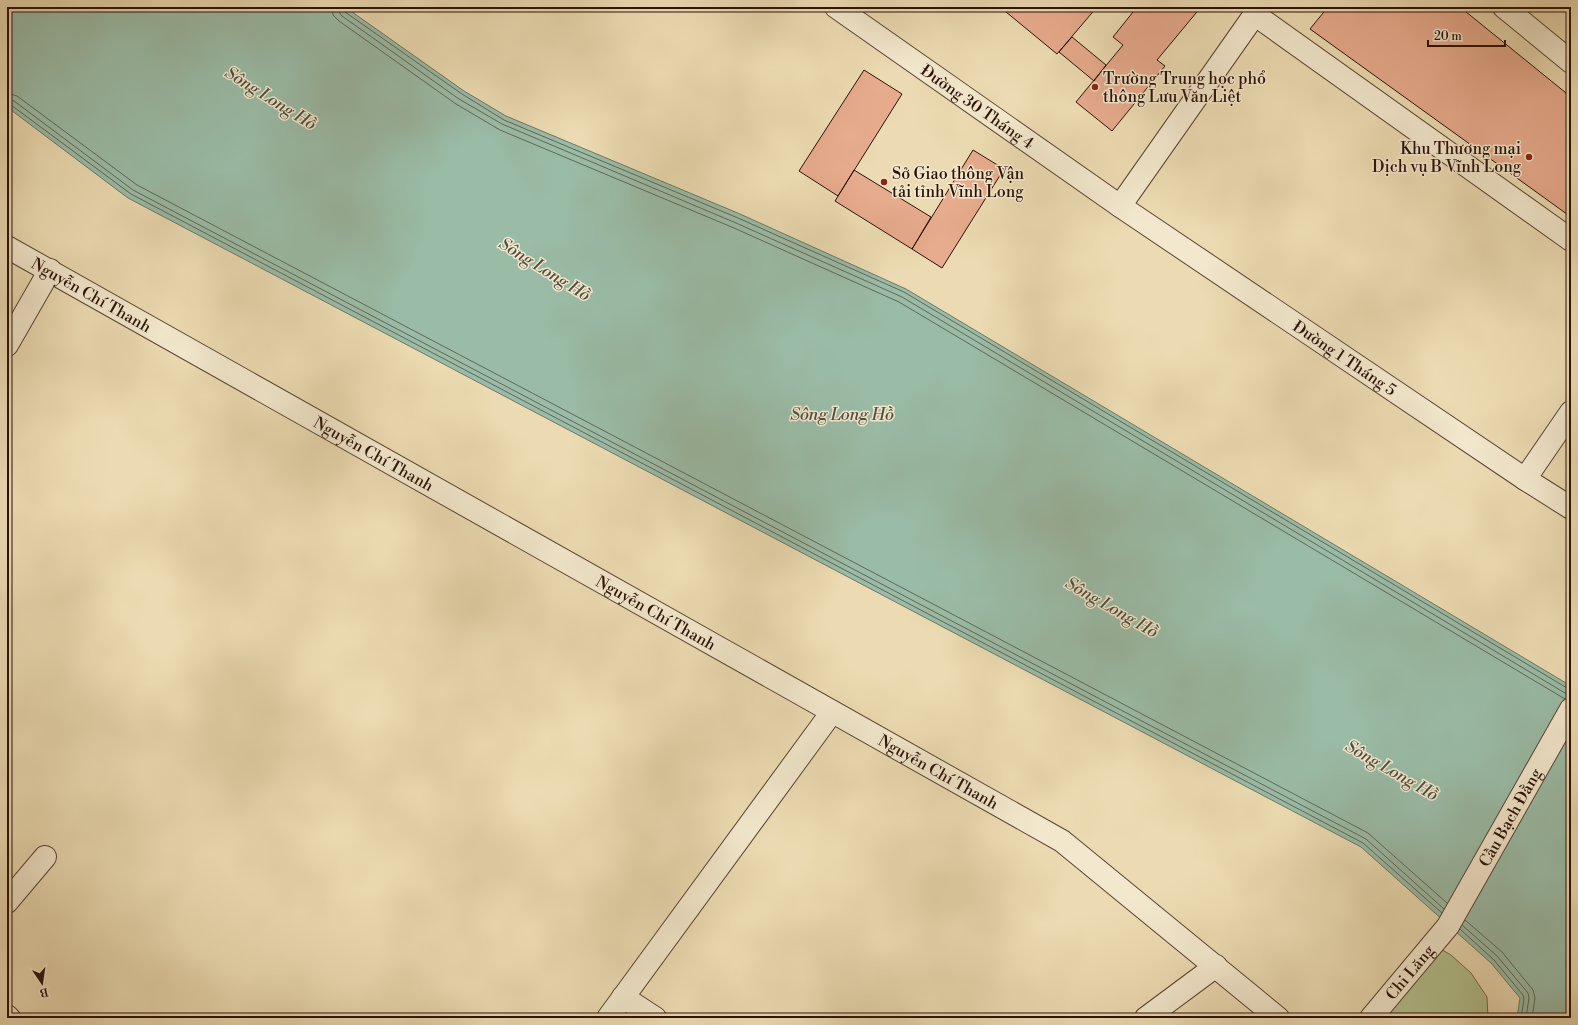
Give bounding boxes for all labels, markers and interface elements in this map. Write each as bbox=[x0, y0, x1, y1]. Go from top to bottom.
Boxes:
scale bar bbox=[1428, 22, 1505, 48]
text: 20 m bbox=[1434, 29, 1462, 44]
street label: Đường 30 Tháng 4 bbox=[917, 61, 1038, 154]
water label: Sông Long Hồ bbox=[221, 62, 320, 136]
place label: Trường Trung học phổ thông Lưu Văn Liệt bbox=[1103, 69, 1266, 107]
marker: Trường Trung học phổ thông Lưu Văn Liệt bbox=[1090, 82, 1100, 92]
place label: Khu Thương mại Dịch vụ B Vĩnh Long bbox=[1372, 139, 1522, 177]
marker: Khu Thương mại Dịch vụ B Vĩnh Long bbox=[1524, 152, 1534, 162]
place label: Sở Giao thông Vận tải tỉnh Vĩnh Long bbox=[892, 164, 1025, 202]
marker: Sở Giao thông Vận tải tỉnh Vĩnh Long bbox=[879, 177, 889, 187]
water label: Sông Long Hồ bbox=[495, 233, 594, 307]
street label: Nguyễn Chí Thanh bbox=[27, 254, 155, 337]
street label: Đường 1 Tháng 5 bbox=[1289, 316, 1400, 400]
water label: Sông Long Hồ bbox=[790, 404, 894, 426]
street label: Nguyễn Chí Thanh bbox=[310, 413, 437, 496]
street label: Nguyễn Chí Thanh bbox=[592, 572, 720, 655]
water label: Sông Long Hồ bbox=[1061, 572, 1162, 643]
street label: Nguyễn Chí Thanh bbox=[874, 731, 1002, 814]
water label: Sông Long Hồ bbox=[1341, 735, 1442, 806]
street label: Cầu Bạch Đằng bbox=[1475, 764, 1547, 871]
street label: Chi Lăng bbox=[1382, 940, 1439, 1004]
north arrow bbox=[22, 963, 62, 1003]
text: B bbox=[38, 984, 50, 1000]

